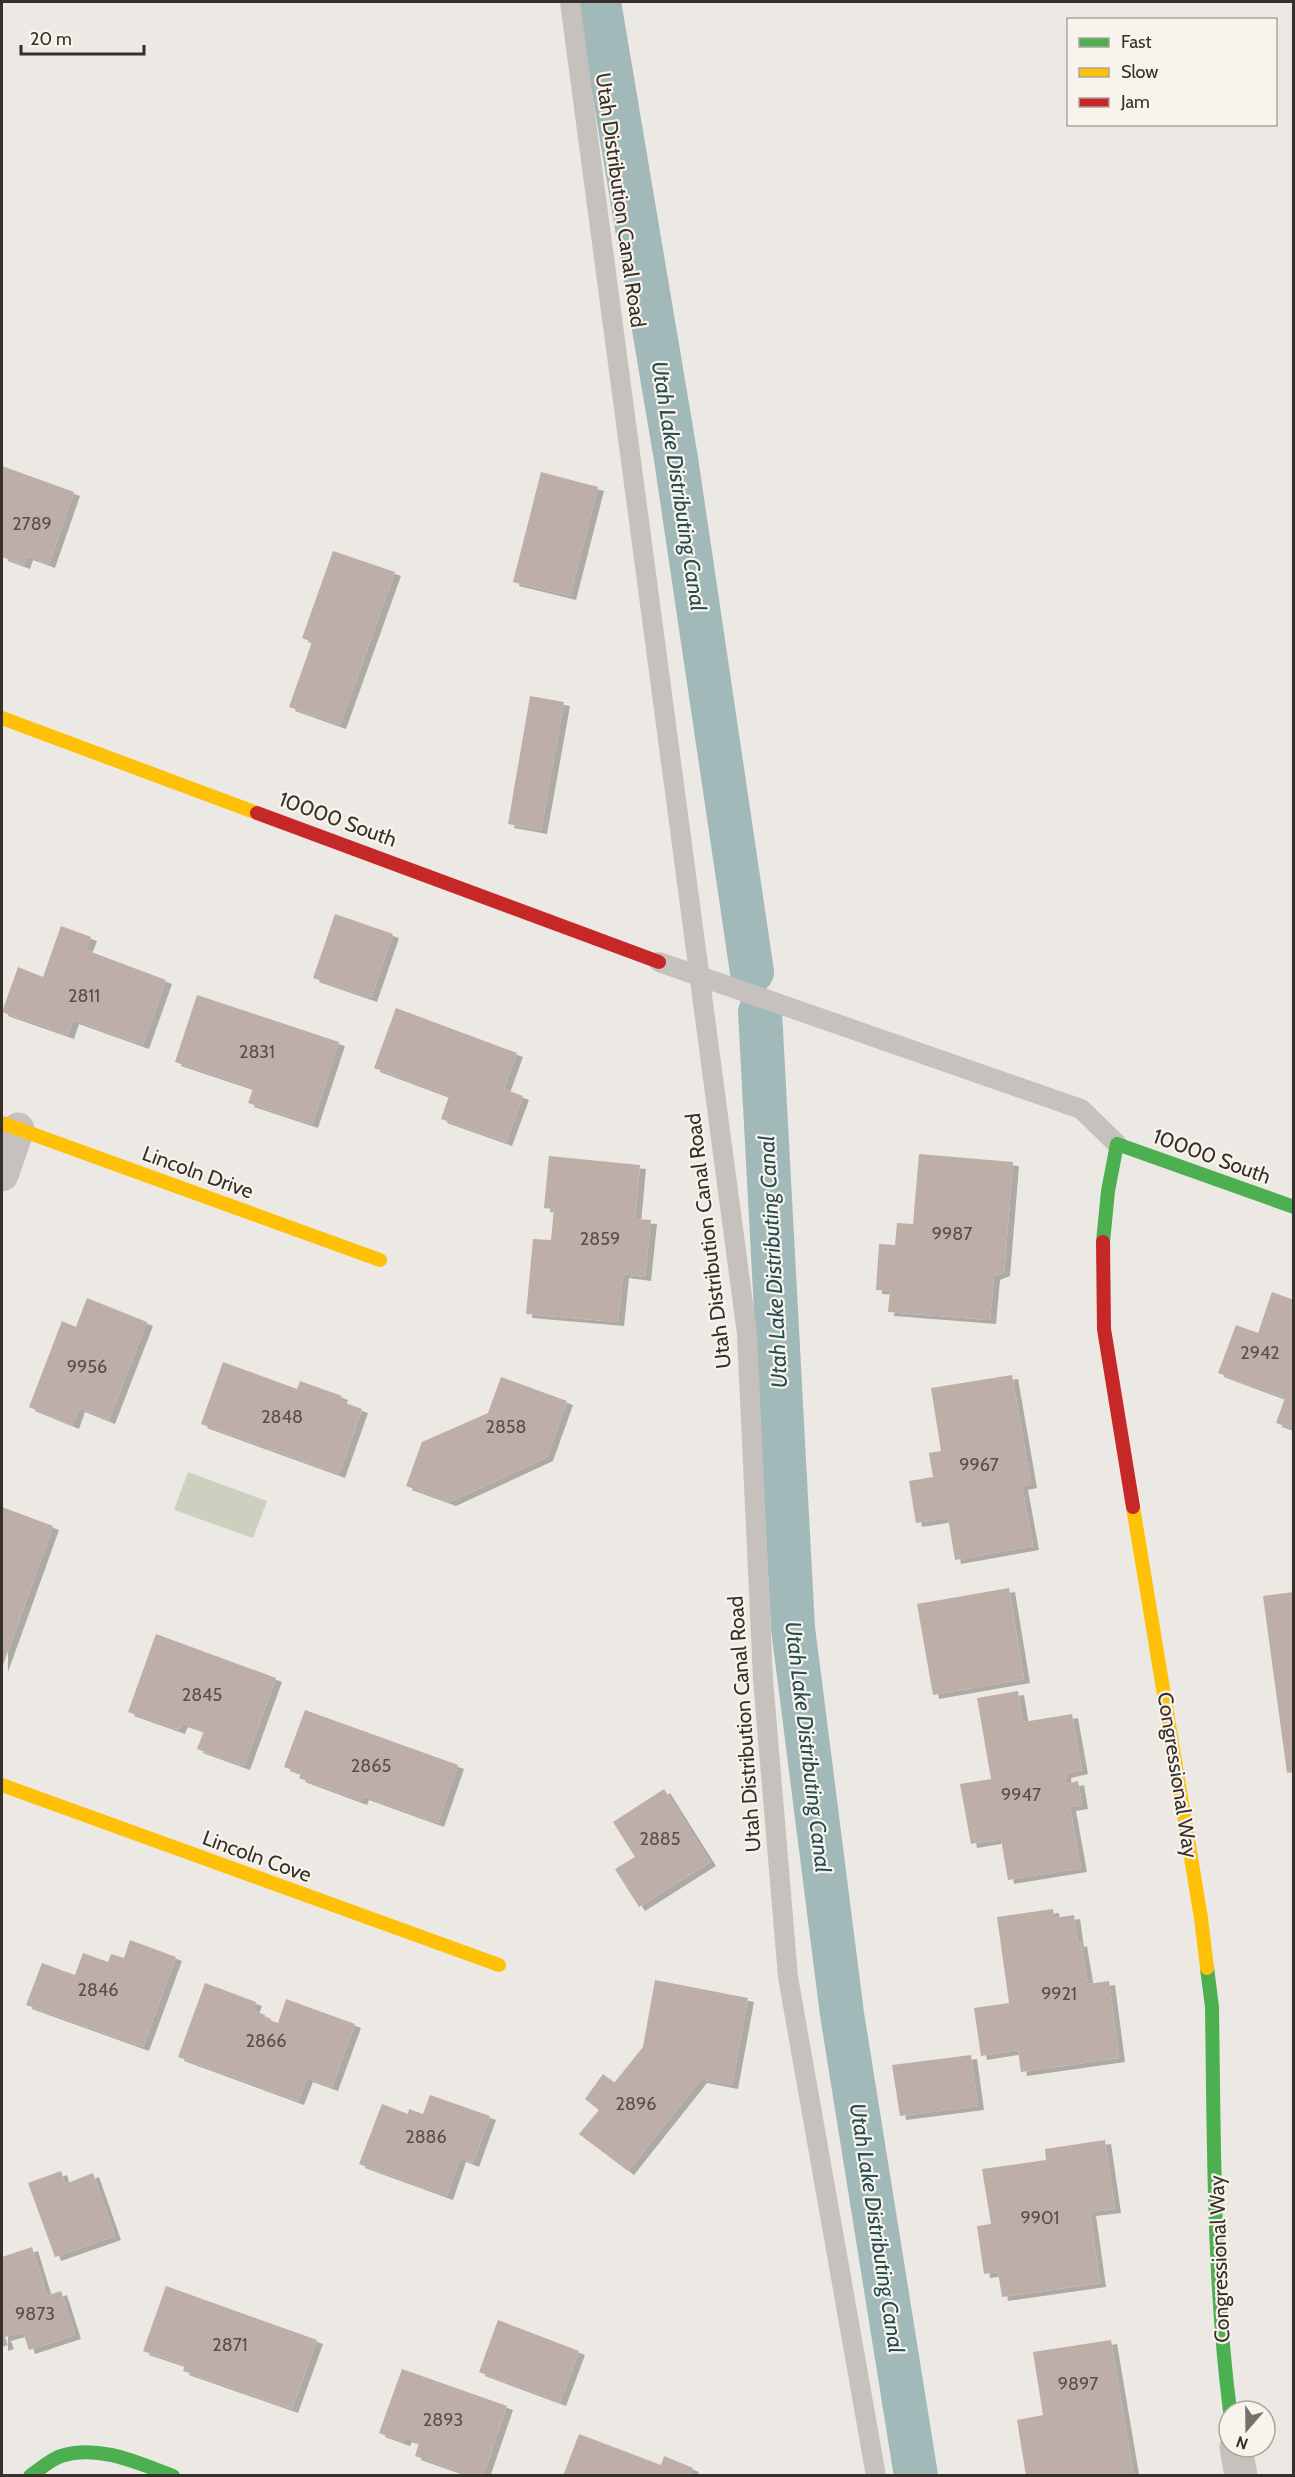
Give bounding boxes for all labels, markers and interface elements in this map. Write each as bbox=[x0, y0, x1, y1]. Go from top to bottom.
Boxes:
scale bar bbox=[21, 18, 144, 56]
legend bbox=[1067, 18, 1277, 126]
text: 20 m bbox=[30, 28, 72, 50]
text: Fast bbox=[1121, 31, 1152, 53]
text: Slow bbox=[1121, 61, 1158, 83]
street label: Utah Distribution Canal Road bbox=[591, 71, 651, 329]
text: Jam bbox=[1120, 91, 1150, 113]
water label: Utah Lake Distributing Canal bbox=[646, 359, 712, 614]
house number: 2789 bbox=[12, 513, 52, 535]
street label: 10000 South bbox=[276, 786, 400, 852]
house number: 2811 bbox=[68, 985, 100, 1007]
house number: 2831 bbox=[239, 1041, 275, 1063]
street label: Utah Distribution Canal Road bbox=[680, 1112, 736, 1370]
street label: 10000 South bbox=[1150, 1123, 1274, 1189]
water label: Utah Lake Distributing Canal bbox=[753, 1134, 793, 1389]
street label: Lincoln Drive bbox=[139, 1140, 257, 1204]
house number: 9987 bbox=[932, 1223, 972, 1245]
house number: 2859 bbox=[580, 1228, 620, 1250]
house number: 2942 bbox=[1240, 1342, 1280, 1364]
house number: 9956 bbox=[67, 1356, 107, 1378]
house number: 2848 bbox=[261, 1406, 303, 1428]
house number: 2858 bbox=[486, 1416, 527, 1438]
house number: 9967 bbox=[959, 1454, 999, 1476]
street label: Utah Distribution Canal Road bbox=[723, 1595, 765, 1853]
water label: Utah Lake Distributing Canal bbox=[779, 1620, 837, 1875]
house number: 2845 bbox=[182, 1684, 222, 1706]
street label: Congressional Way bbox=[1153, 1690, 1204, 1860]
house number: 2865 bbox=[351, 1755, 391, 1777]
house number: 9947 bbox=[1001, 1784, 1041, 1806]
street label: Lincoln Cove bbox=[199, 1825, 315, 1887]
house number: 2885 bbox=[640, 1828, 681, 1850]
house number: 2846 bbox=[78, 1979, 118, 2001]
house number: 9921 bbox=[1041, 1983, 1077, 2005]
house number: 2866 bbox=[246, 2030, 286, 2052]
house number: 2896 bbox=[616, 2093, 656, 2115]
water label: Utah Lake Distributing Canal bbox=[844, 2101, 910, 2356]
house number: 2886 bbox=[405, 2126, 447, 2148]
street label: Congressional Way bbox=[1204, 2174, 1234, 2343]
house number: 9901 bbox=[1021, 2207, 1059, 2229]
house number: 9873 bbox=[15, 2303, 55, 2325]
house number: 2871 bbox=[212, 2334, 248, 2356]
house number: 9897 bbox=[1058, 2373, 1098, 2395]
north arrow bbox=[1217, 2399, 1277, 2459]
house number: 2893 bbox=[423, 2409, 463, 2431]
text: N bbox=[1233, 2432, 1251, 2453]

